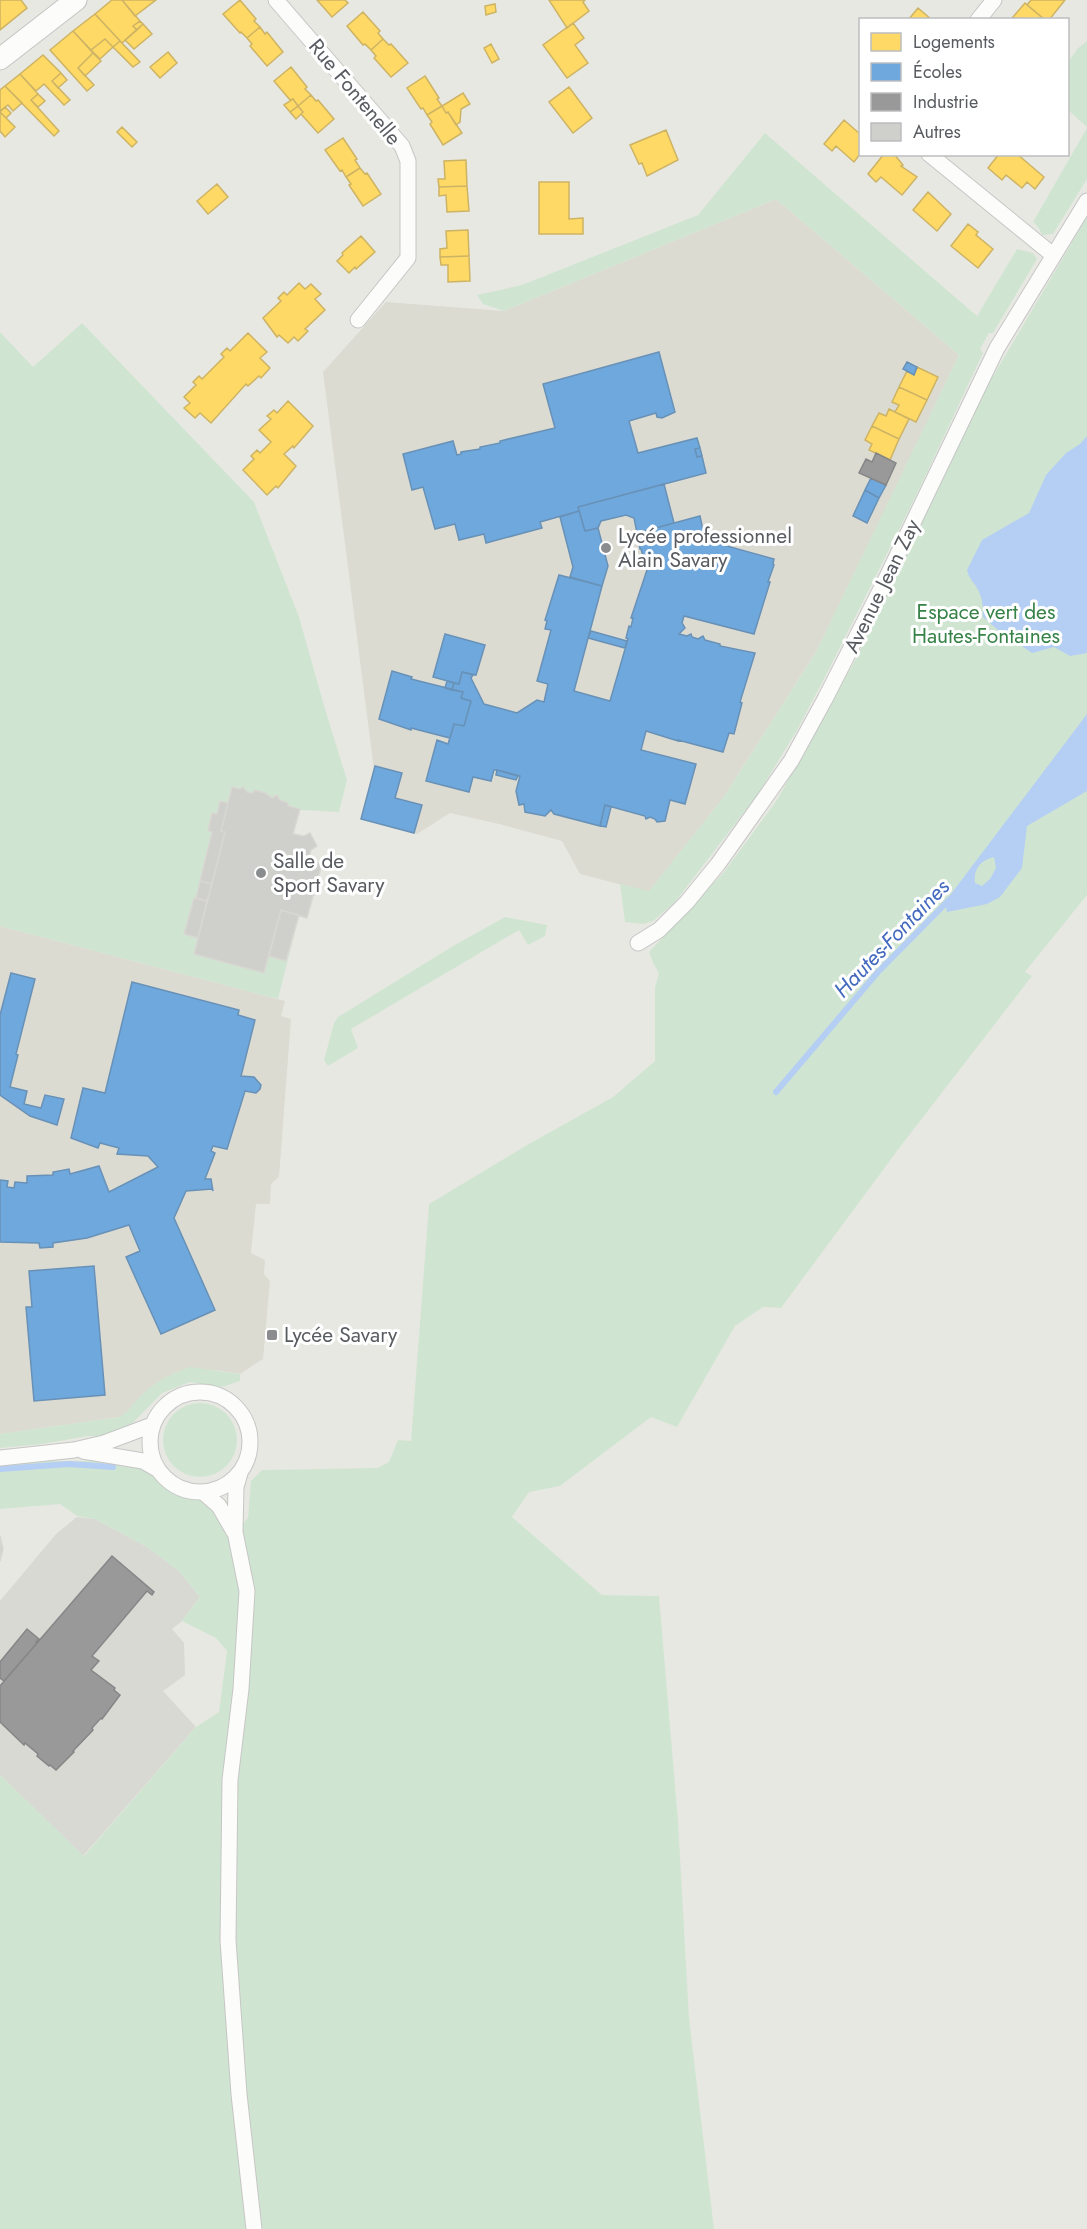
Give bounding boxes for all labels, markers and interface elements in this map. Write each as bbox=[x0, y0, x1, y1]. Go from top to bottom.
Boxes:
legend bbox=[859, 18, 1069, 156]
text: Logements bbox=[913, 29, 995, 55]
street label: Rue Fontenelle bbox=[302, 32, 409, 152]
text: Écoles bbox=[913, 59, 962, 85]
text: Industrie bbox=[913, 89, 978, 115]
text: Autres bbox=[913, 119, 961, 145]
street label: Avenue Jean Zay bbox=[837, 513, 928, 658]
place label: Lycée professionnel Alain Savary bbox=[618, 521, 792, 575]
marker: Lycée professionnel Alain Savary bbox=[599, 541, 613, 555]
park label: Espace vert des Hautes-Fontaines bbox=[912, 597, 1060, 651]
place label: Salle de Sport Savary bbox=[273, 846, 385, 900]
marker: Salle de Sport Savary bbox=[254, 866, 268, 880]
water label: Hautes-Fontaines bbox=[826, 871, 956, 1005]
place label: Lycée Savary bbox=[284, 1320, 398, 1350]
marker: Lycée Savary bbox=[265, 1328, 279, 1342]

